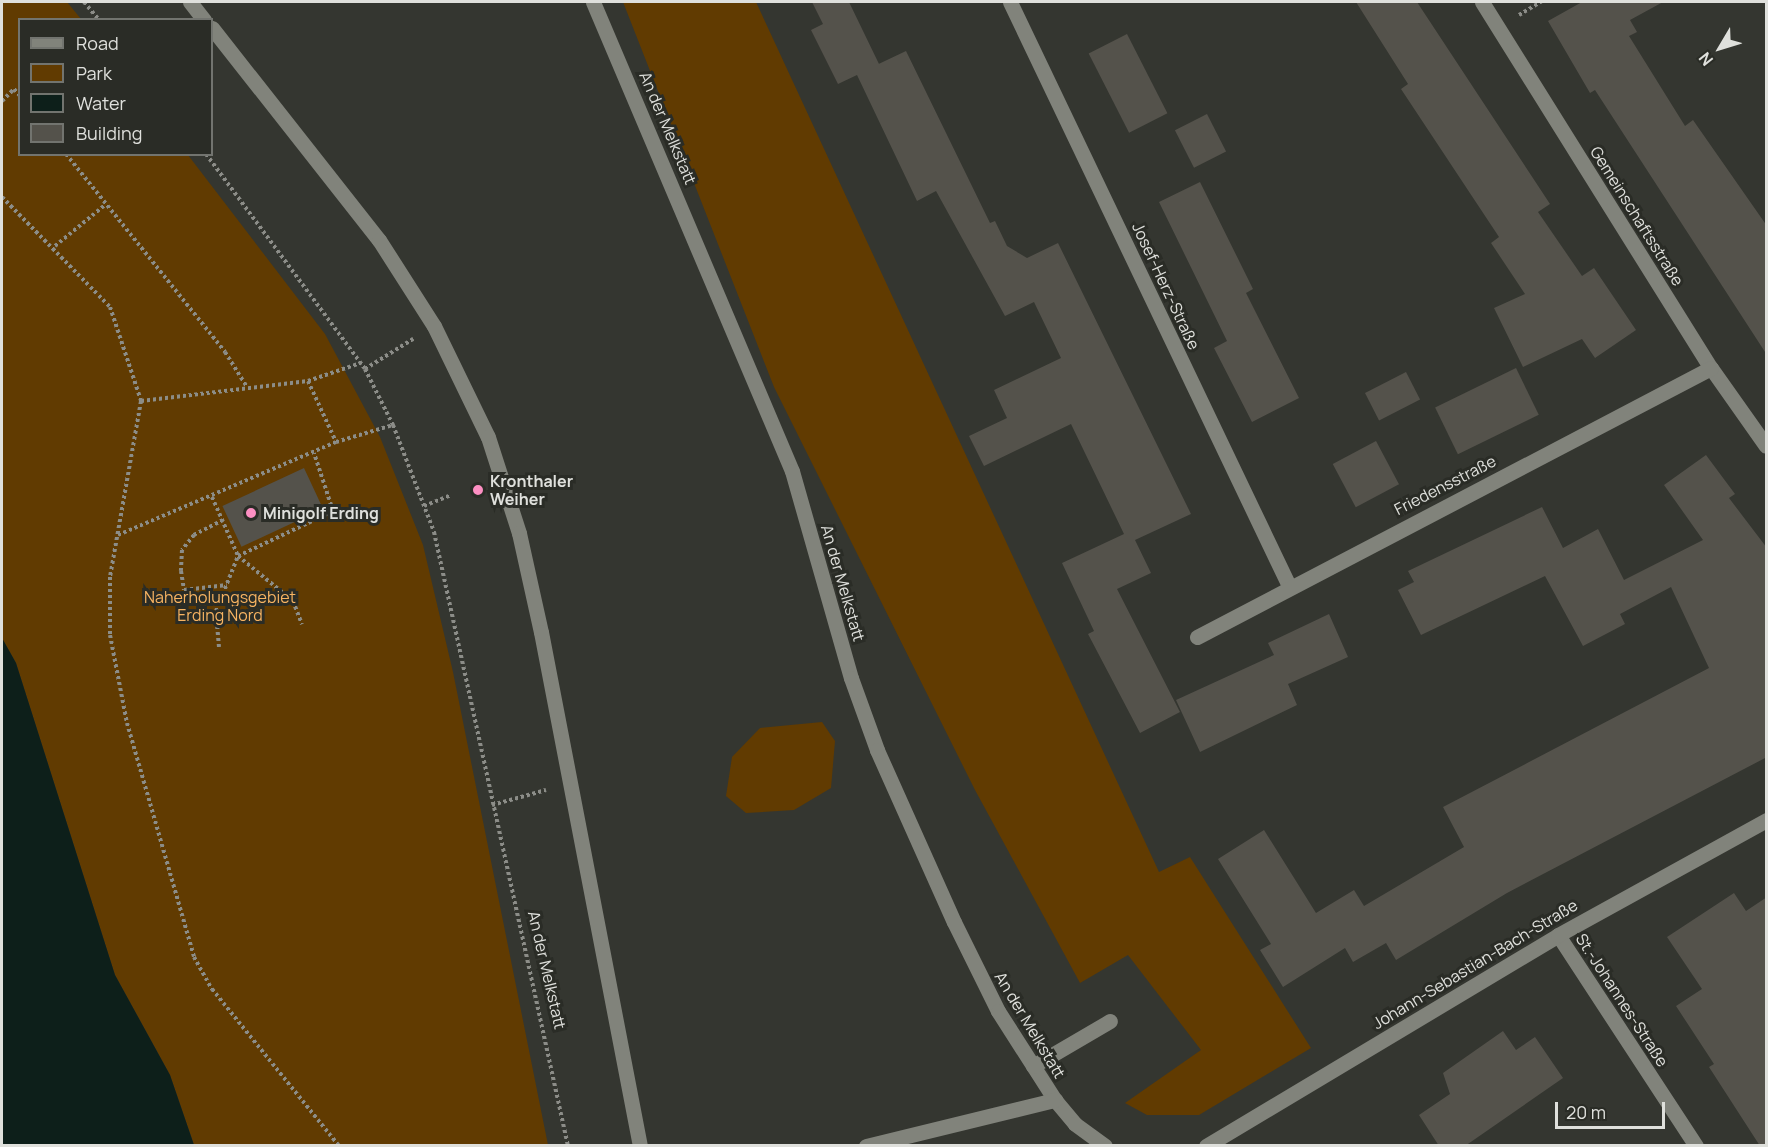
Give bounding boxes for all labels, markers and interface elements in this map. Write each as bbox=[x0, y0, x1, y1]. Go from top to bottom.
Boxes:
legend bbox=[18, 18, 213, 156]
north arrow bbox=[1690, 18, 1750, 78]
text: Road bbox=[76, 31, 119, 55]
text: N bbox=[1694, 48, 1718, 70]
text: Park bbox=[76, 61, 112, 85]
street label: An der Melkstatt bbox=[636, 69, 700, 187]
text: Water bbox=[76, 91, 126, 115]
text: Building bbox=[76, 121, 142, 145]
street label: Gemeinschaftsstraße bbox=[1586, 143, 1688, 289]
street label: Josef-Herz-Straße bbox=[1128, 220, 1204, 352]
street label: Friedensstraße bbox=[1391, 451, 1499, 519]
place label: Kronthaler Weiher bbox=[490, 471, 573, 509]
marker: Kronthaler Weiher bbox=[471, 483, 485, 497]
place label: Minigolf Erding bbox=[263, 503, 379, 523]
marker: Minigolf Erding bbox=[244, 506, 258, 520]
street label: An der Melkstatt bbox=[817, 522, 869, 644]
park label: Naherholungsgebiet Erding Nord bbox=[144, 587, 296, 625]
street label: Johann-Sebastian-Bach-Straße bbox=[1369, 895, 1581, 1033]
street label: An der Melkstatt bbox=[524, 909, 570, 1031]
street label: St.-Johannes-Straße bbox=[1572, 930, 1672, 1070]
street label: An der Melkstatt bbox=[991, 968, 1069, 1082]
scale bar bbox=[1558, 1090, 1668, 1128]
text: 20 m bbox=[1566, 1100, 1606, 1124]

